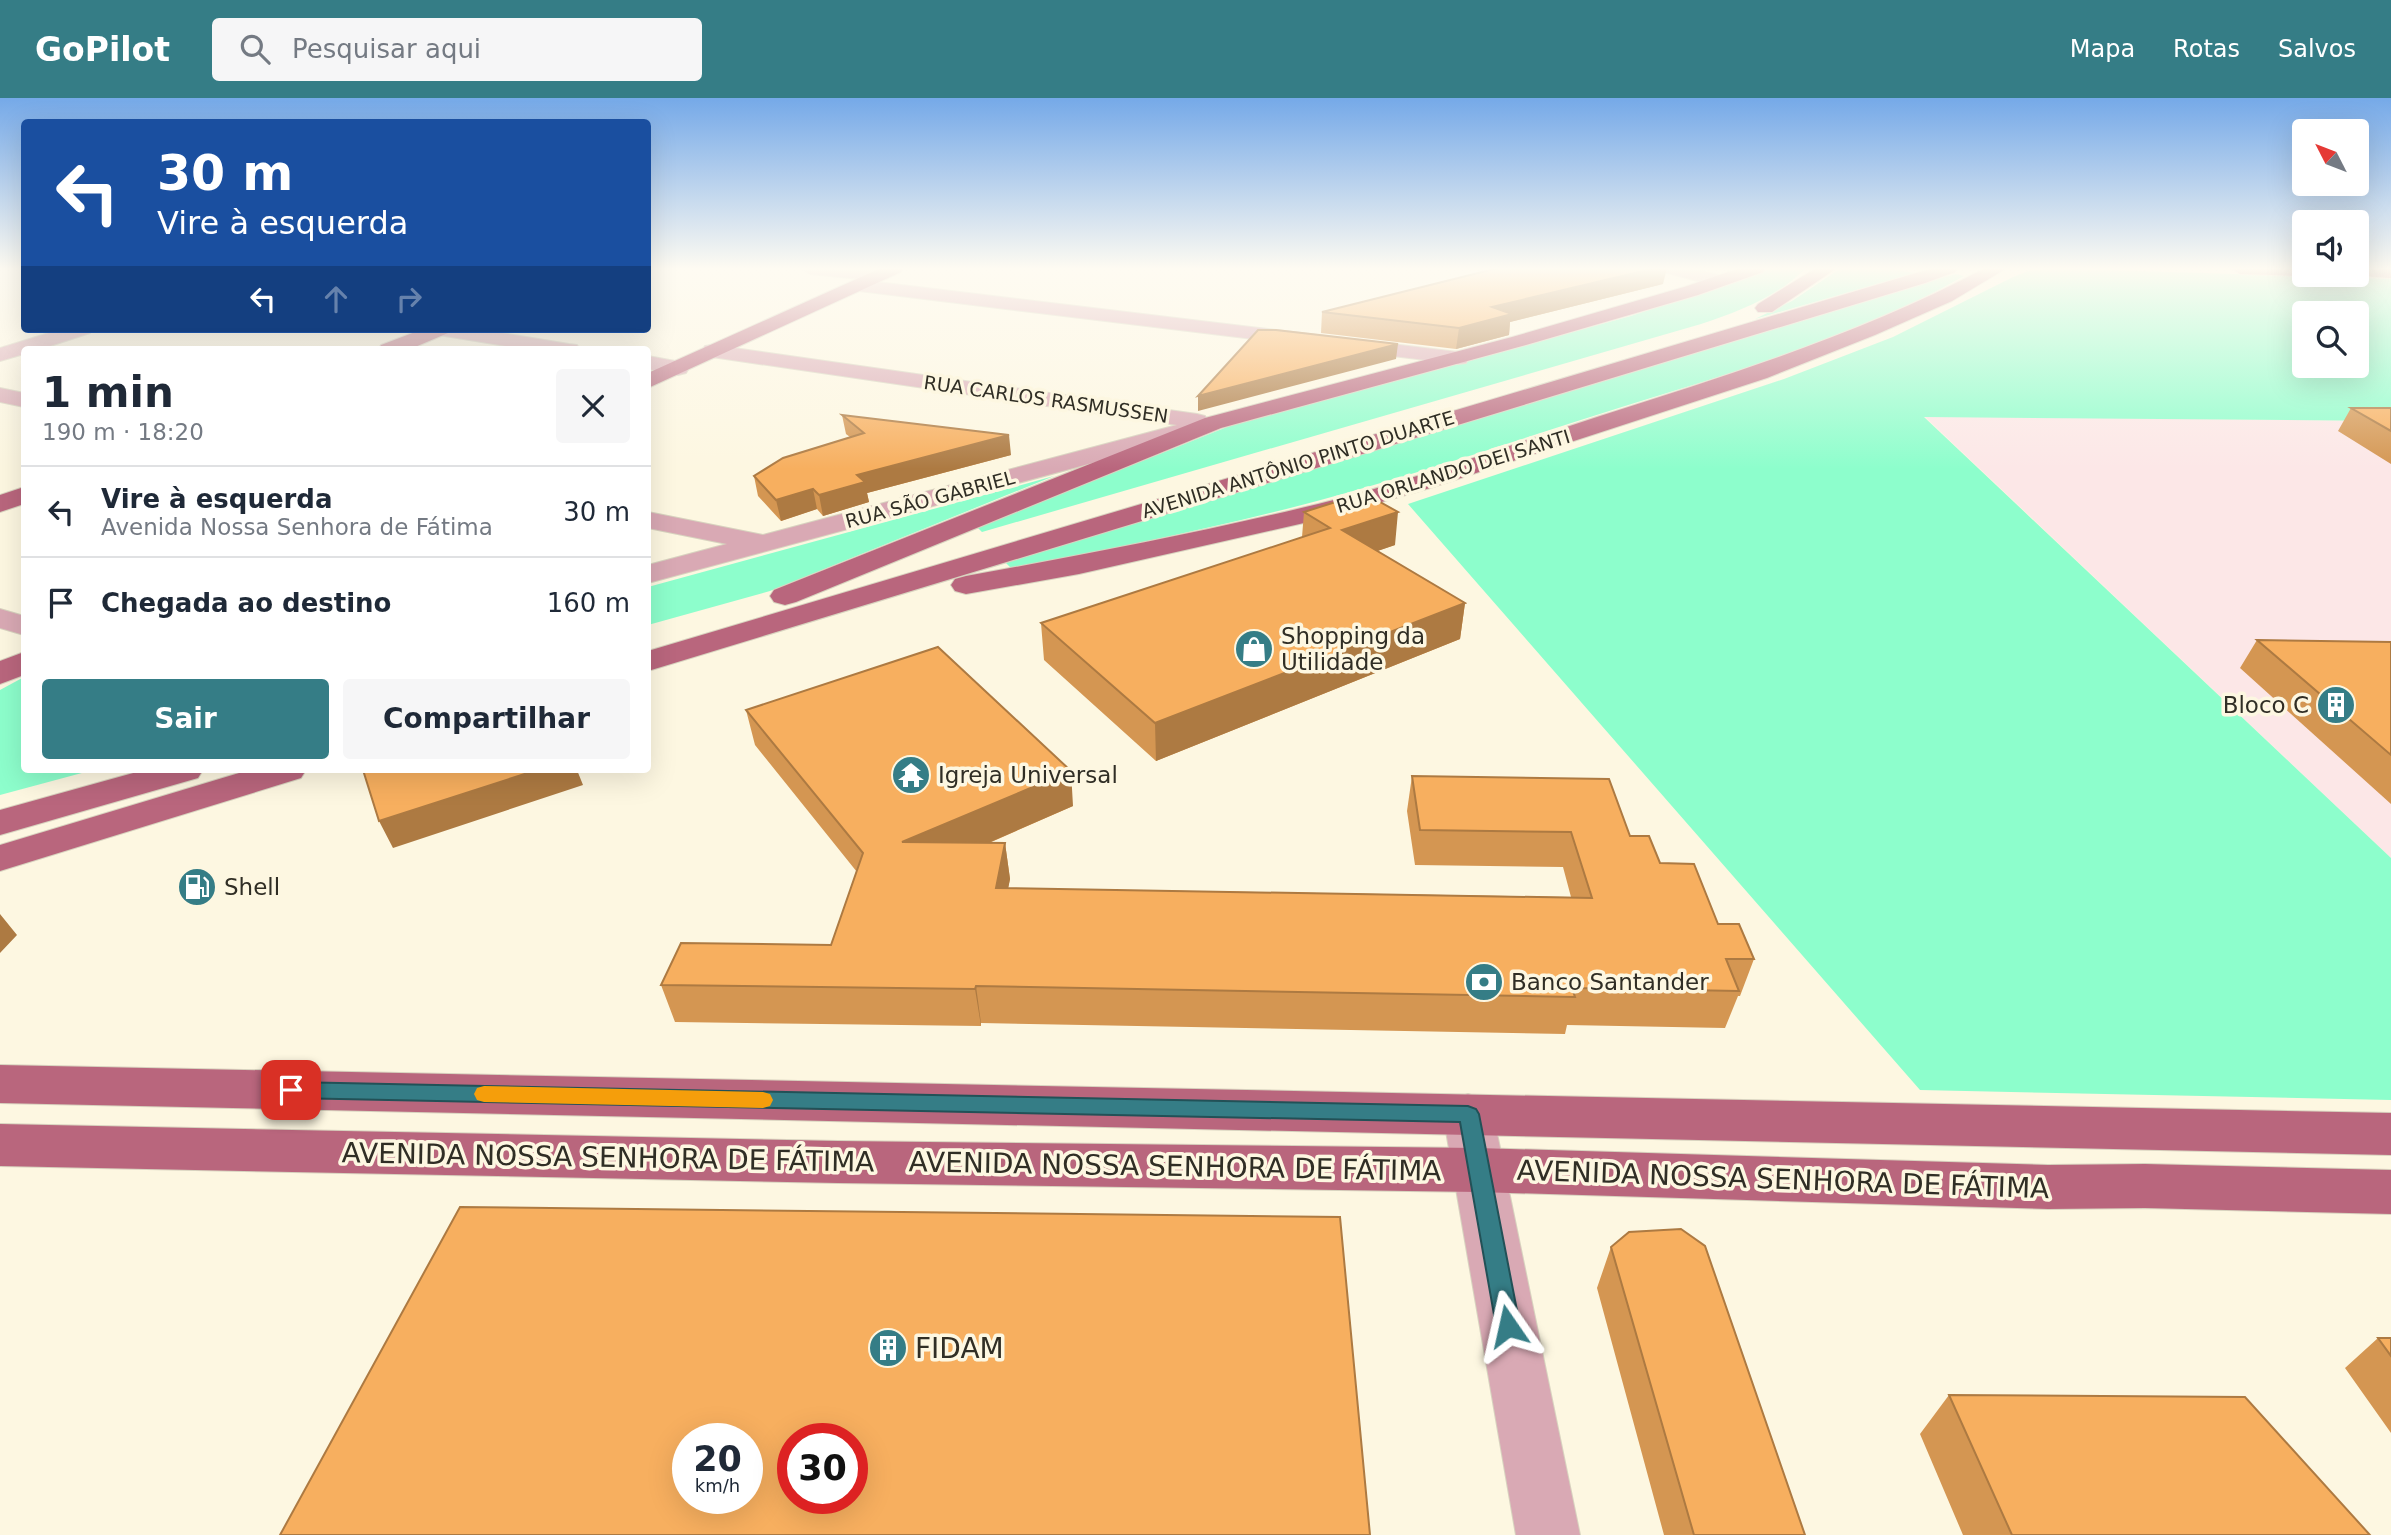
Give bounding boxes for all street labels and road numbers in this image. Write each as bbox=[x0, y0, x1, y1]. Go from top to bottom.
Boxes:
street label: RUA CARLOS RASMUSSEN bbox=[922, 371, 1170, 427]
street label: AVENIDA ANTÔNIO PINTO DUARTE bbox=[1139, 405, 1457, 522]
street label: RUA ORLANDO DEI SANTI bbox=[1333, 425, 1573, 517]
street label: RUA SÃO GABRIEL bbox=[843, 466, 1017, 532]
street label: AVENIDA NOSSA SENHORA DE FÁTIMA bbox=[341, 1135, 875, 1179]
street label: AVENIDA NOSSA SENHORA DE FÁTIMA bbox=[908, 1144, 1442, 1188]
street label: AVENIDA NOSSA SENHORA DE FÁTIMA bbox=[1516, 1153, 2050, 1205]

